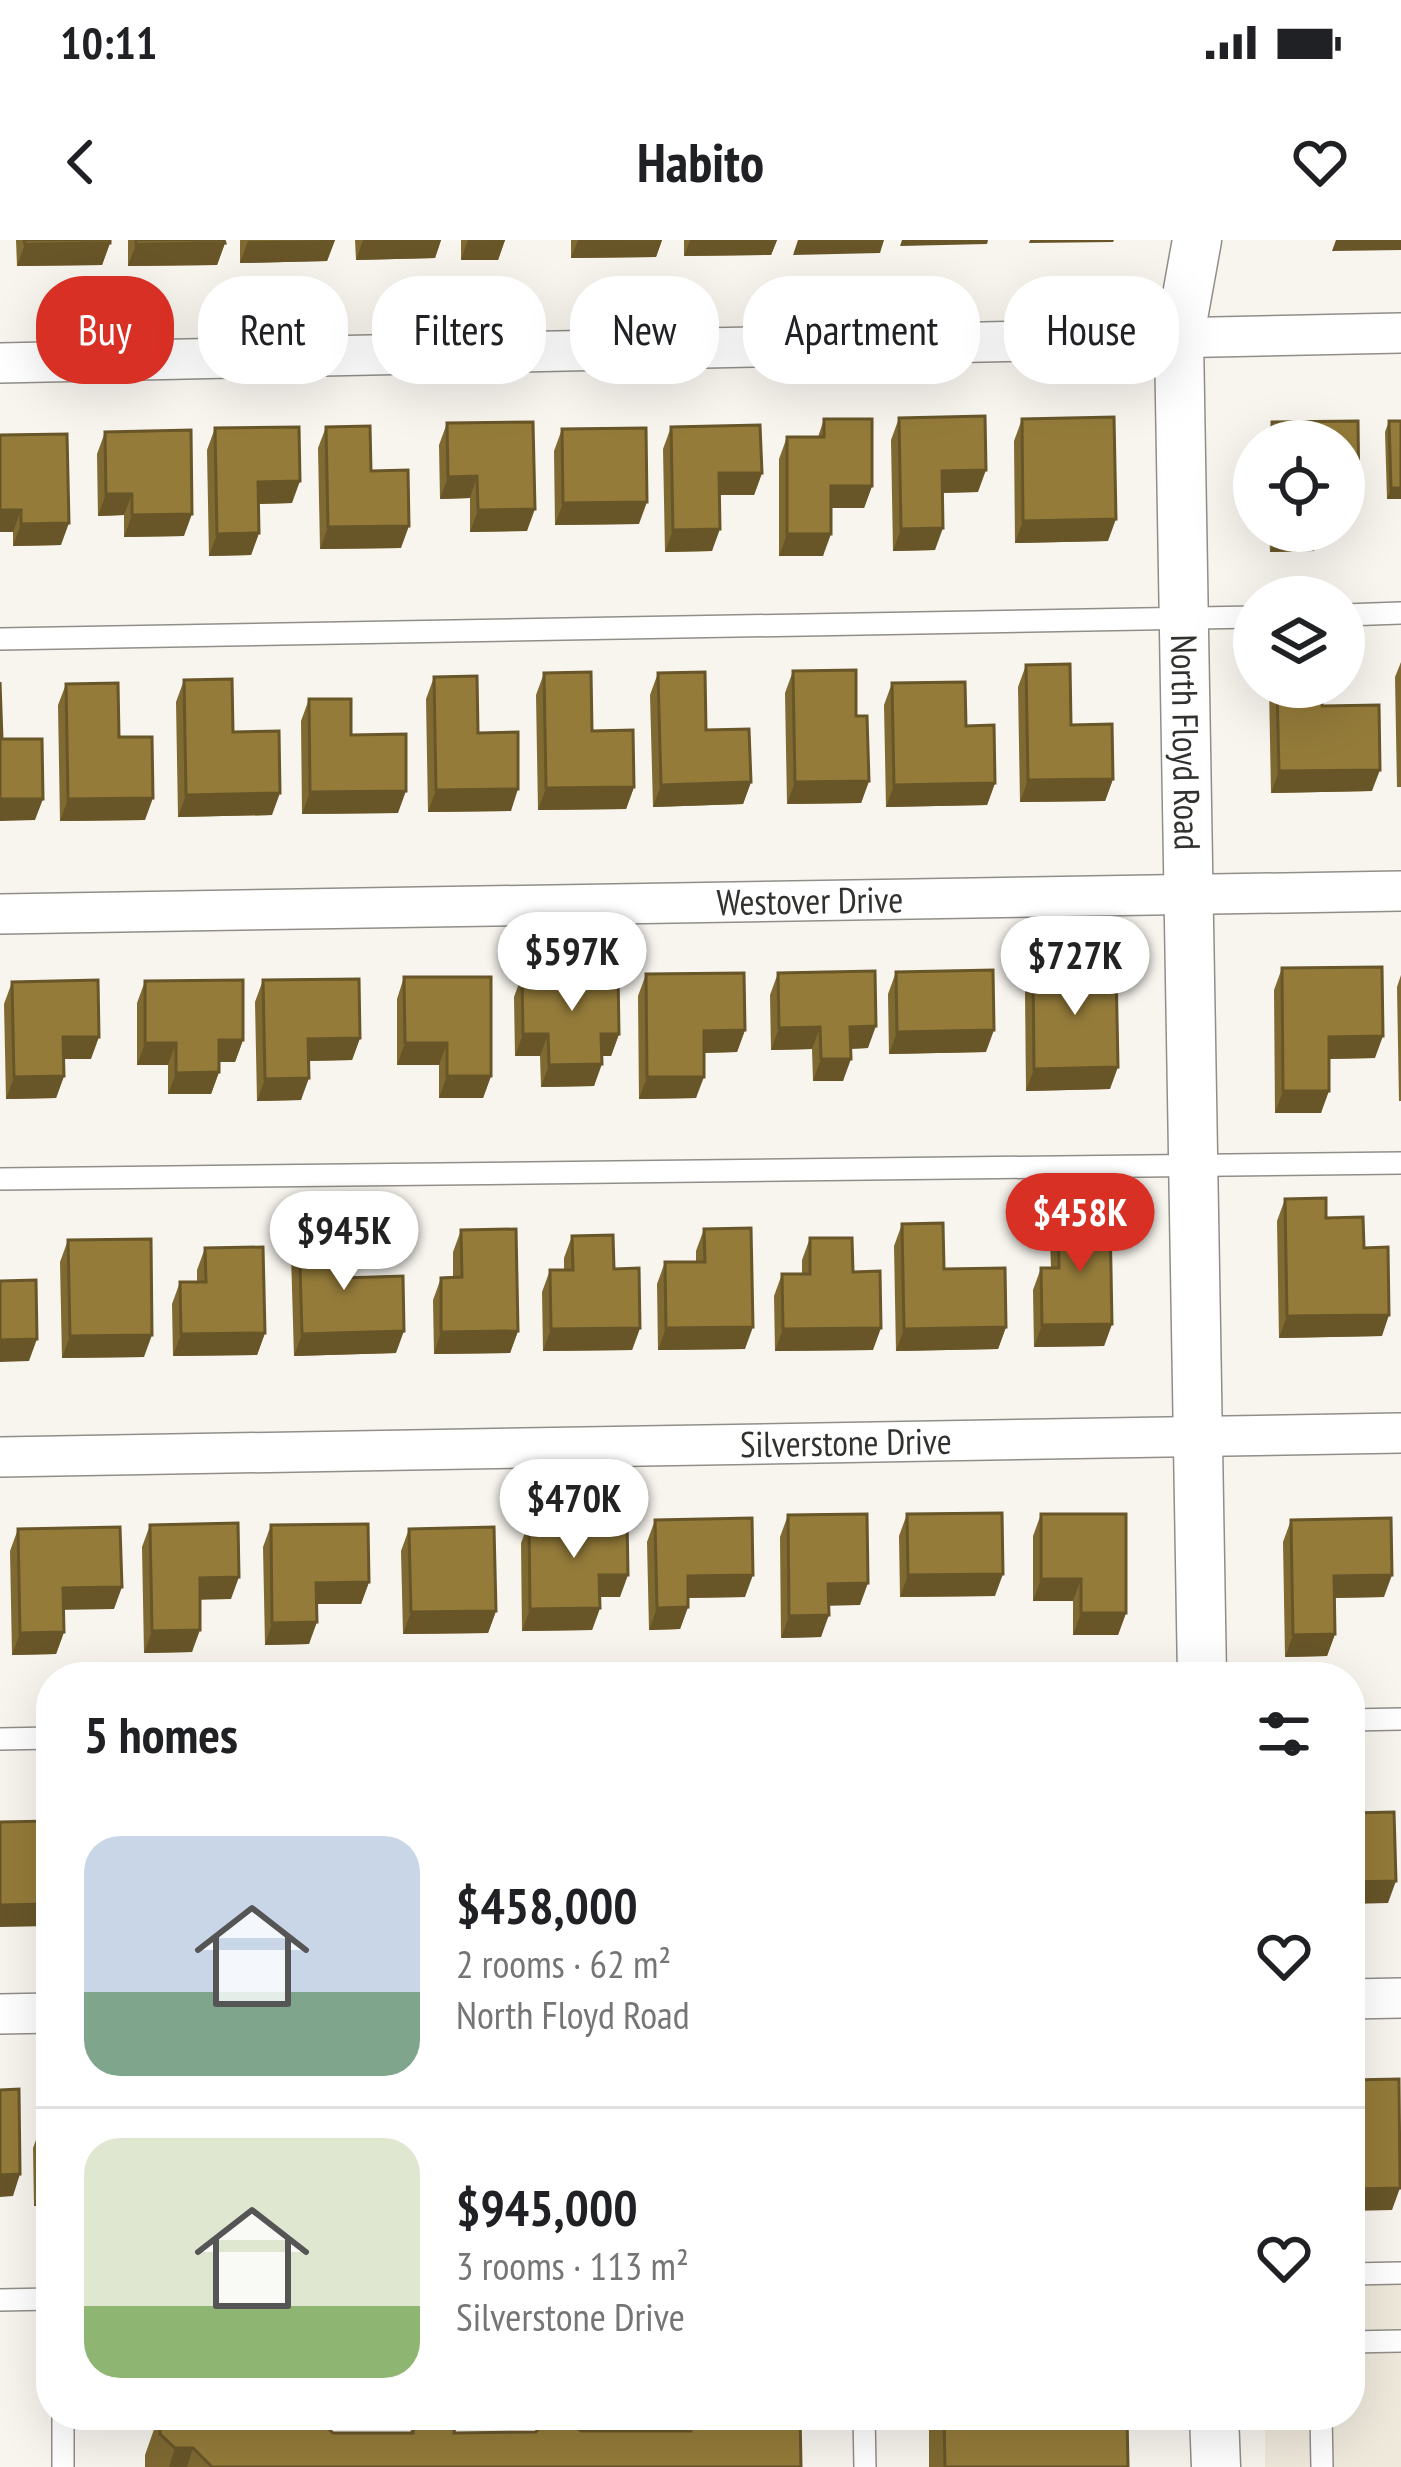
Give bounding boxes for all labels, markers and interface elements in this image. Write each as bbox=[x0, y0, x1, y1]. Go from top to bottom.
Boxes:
text: 10:11 bbox=[60, 13, 157, 71]
text: Habito bbox=[637, 127, 764, 197]
icon: back bbox=[48, 129, 114, 195]
icon: heart bbox=[1287, 129, 1353, 195]
chip: Buy bbox=[36, 276, 174, 384]
chip: Rent bbox=[198, 276, 348, 384]
chip: Filters bbox=[372, 276, 546, 384]
chip: New bbox=[570, 276, 719, 384]
chip: Apartment bbox=[743, 276, 980, 384]
chip: House bbox=[1004, 276, 1179, 384]
map controls bbox=[1233, 420, 1365, 708]
button: locate bbox=[1233, 420, 1365, 552]
button: layers bbox=[1233, 576, 1365, 708]
street label: North Floyd Road bbox=[1161, 634, 1212, 851]
street label: Westover Drive bbox=[716, 875, 904, 925]
pin: $597K bbox=[488, 912, 656, 1014]
pin: $727K bbox=[991, 916, 1159, 1018]
text: $597K bbox=[525, 925, 619, 976]
text: $727K bbox=[1028, 929, 1122, 980]
pin: $458K bbox=[996, 1173, 1164, 1275]
text: $458K bbox=[1033, 1186, 1127, 1237]
pin: $945K bbox=[260, 1191, 428, 1293]
text: $945K bbox=[297, 1204, 391, 1255]
street label: Silverstone Drive bbox=[740, 1417, 952, 1467]
pin: $470K bbox=[490, 1459, 658, 1561]
text: $470K bbox=[527, 1472, 621, 1523]
text: 5 homes bbox=[84, 1701, 238, 1767]
icon: filters bbox=[1251, 1701, 1317, 1767]
text: $458,000 bbox=[456, 1872, 638, 1938]
icon: home bbox=[180, 1884, 324, 2028]
icon: heart bbox=[1251, 1923, 1317, 1989]
text: 2 rooms · 62 m² bbox=[456, 1938, 671, 1989]
text: North Floyd Road bbox=[456, 1989, 690, 2040]
text: $945,000 bbox=[456, 2174, 638, 2240]
icon: home bbox=[180, 2186, 324, 2330]
icon: heart bbox=[1251, 2225, 1317, 2291]
text: 3 rooms · 113 m² bbox=[456, 2240, 689, 2291]
text: Silverstone Drive bbox=[456, 2291, 685, 2342]

